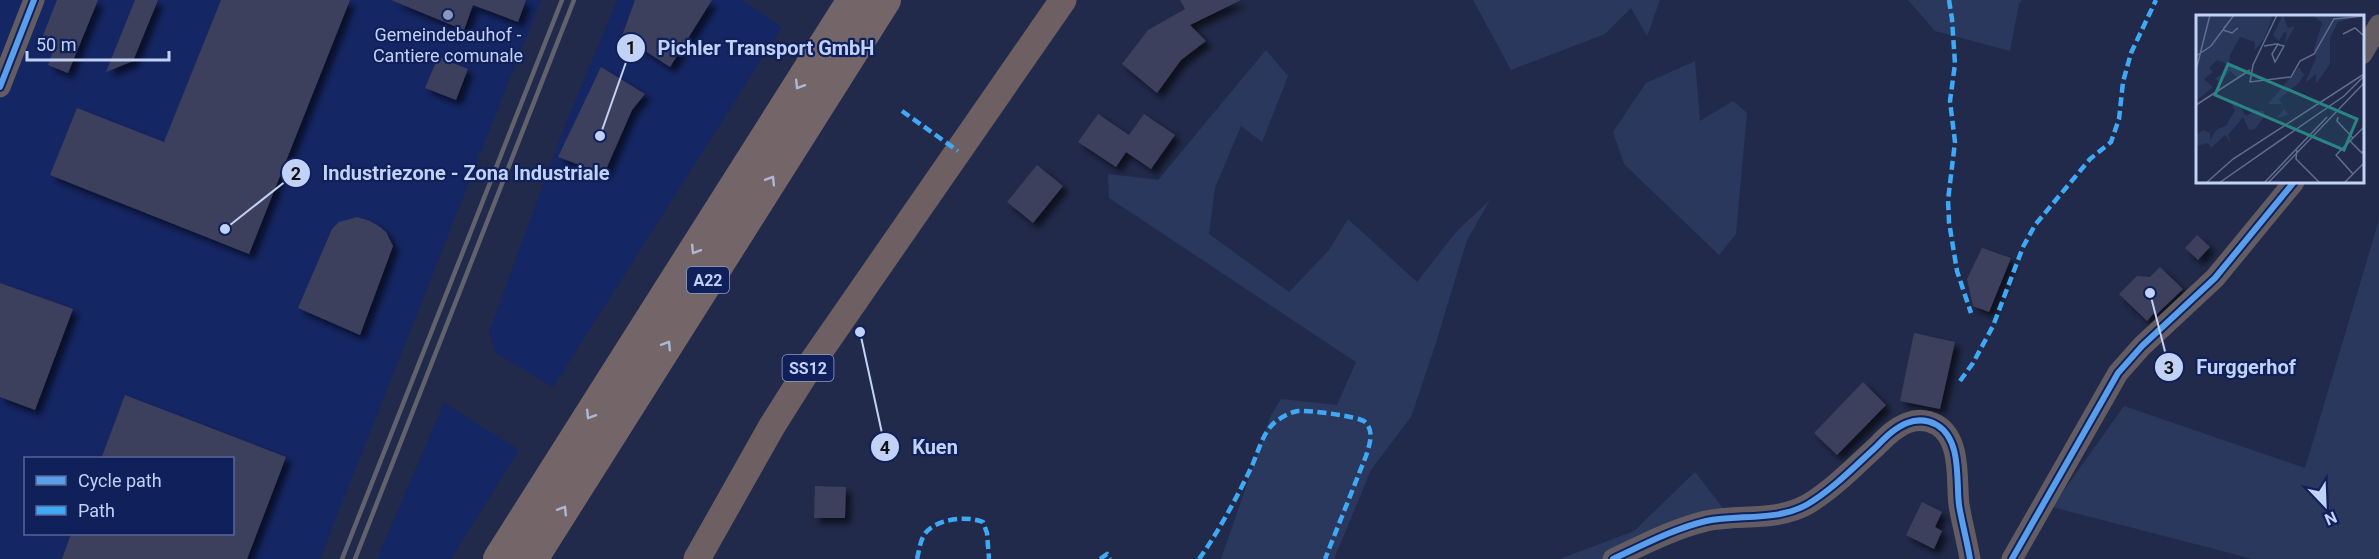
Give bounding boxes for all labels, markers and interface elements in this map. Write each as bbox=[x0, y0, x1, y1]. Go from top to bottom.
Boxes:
marker: Gemeindebauhof - Cantiere comunale bbox=[441, 8, 455, 22]
inset map bbox=[2196, 15, 2364, 183]
scale bar bbox=[27, 24, 170, 62]
place label: Gemeindebauhof - Cantiere comunale bbox=[373, 24, 523, 66]
callout: Pichler Transport GmbH bbox=[616, 29, 887, 67]
text: 50 m bbox=[36, 34, 76, 55]
text: Pichler Transport GmbH bbox=[657, 36, 875, 60]
text: 1 bbox=[626, 37, 636, 58]
one-way arrow bbox=[794, 79, 806, 89]
callout: Industriezone - Zona Industriale bbox=[281, 154, 622, 192]
text: Industriezone - Zona Industriale bbox=[322, 161, 610, 185]
text: 2 bbox=[291, 163, 301, 184]
one-way arrow bbox=[764, 176, 776, 186]
one-way arrow bbox=[690, 244, 702, 254]
road number: A22 bbox=[687, 267, 729, 293]
one-way arrow bbox=[660, 341, 672, 351]
callout: Furggerhof bbox=[2154, 348, 2308, 386]
road number: SS12 bbox=[782, 355, 834, 381]
text: Furggerhof bbox=[2196, 355, 2297, 379]
text: 3 bbox=[2164, 357, 2174, 378]
one-way arrow bbox=[586, 409, 598, 419]
callout: Kuen bbox=[870, 428, 970, 466]
text: Kuen bbox=[912, 435, 958, 459]
text: 4 bbox=[880, 437, 890, 458]
legend bbox=[24, 457, 234, 535]
text: Cycle path bbox=[78, 470, 162, 491]
north arrow bbox=[2295, 475, 2355, 535]
text: Path bbox=[78, 500, 115, 521]
one-way arrow bbox=[556, 505, 567, 516]
text: N bbox=[2322, 507, 2340, 529]

